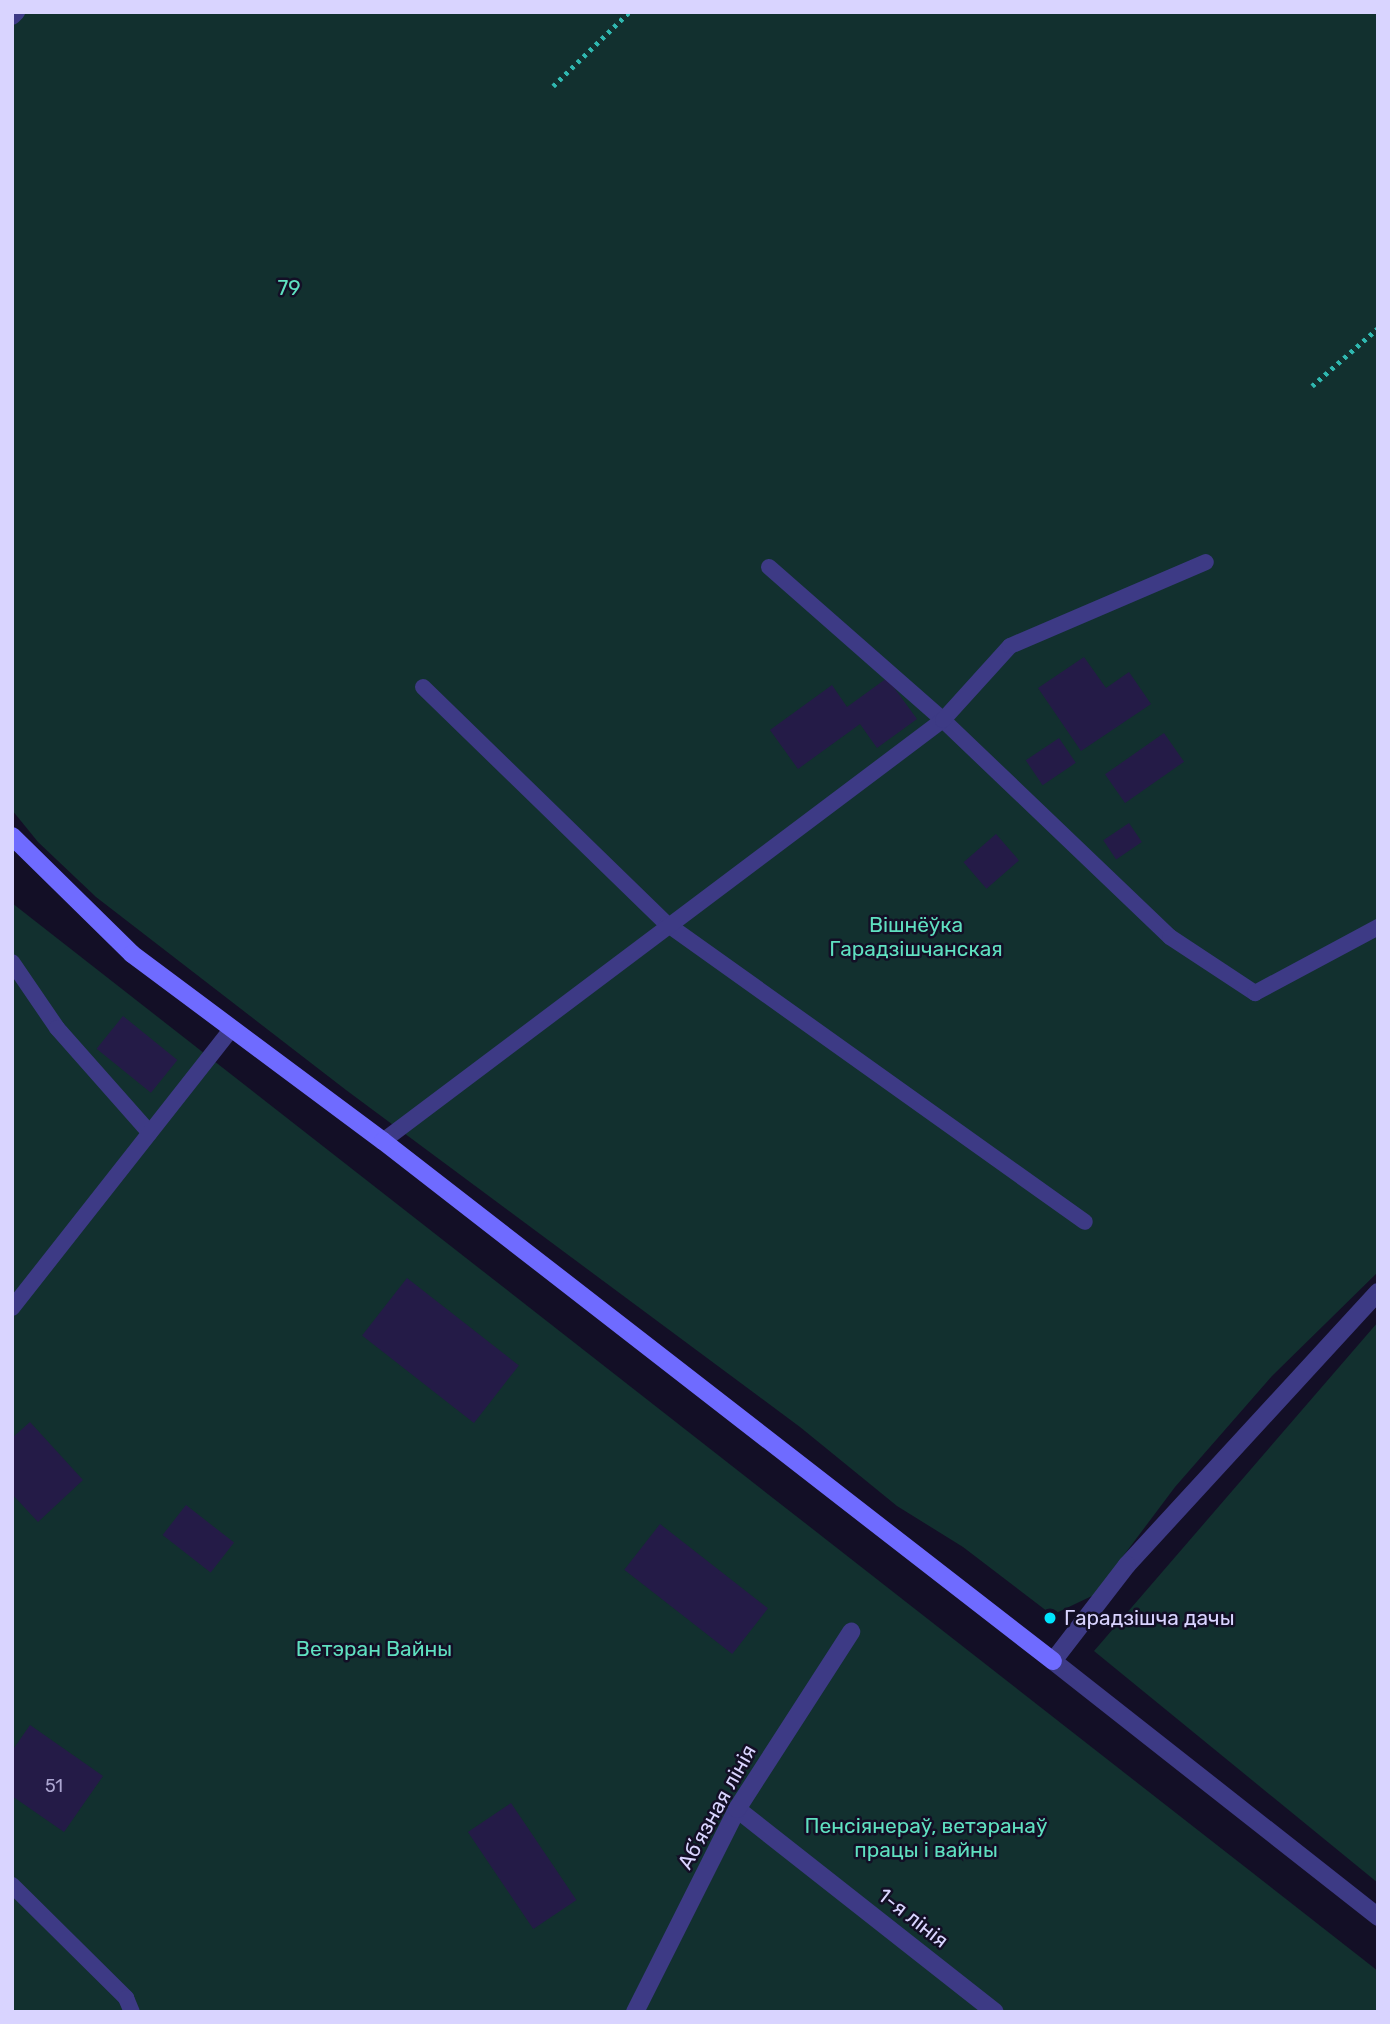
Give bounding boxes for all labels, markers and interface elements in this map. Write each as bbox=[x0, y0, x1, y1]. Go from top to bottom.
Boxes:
park label: 79 bbox=[277, 275, 301, 301]
park label: Вішнёўка Гарадзішчанская bbox=[829, 912, 1003, 962]
place label: Гарадзішча дачы bbox=[1064, 1605, 1235, 1631]
marker: Гарадзішча дачы bbox=[1042, 1610, 1058, 1626]
park label: Ветэран Вайны bbox=[296, 1636, 452, 1662]
street label: Абʼязная лінія bbox=[672, 1740, 762, 1874]
house number: 51 bbox=[45, 1775, 63, 1797]
park label: Пенсіянераў, ветэранаў працы і вайны bbox=[805, 1813, 1047, 1863]
street label: 1-я лінія bbox=[873, 1883, 953, 1953]

